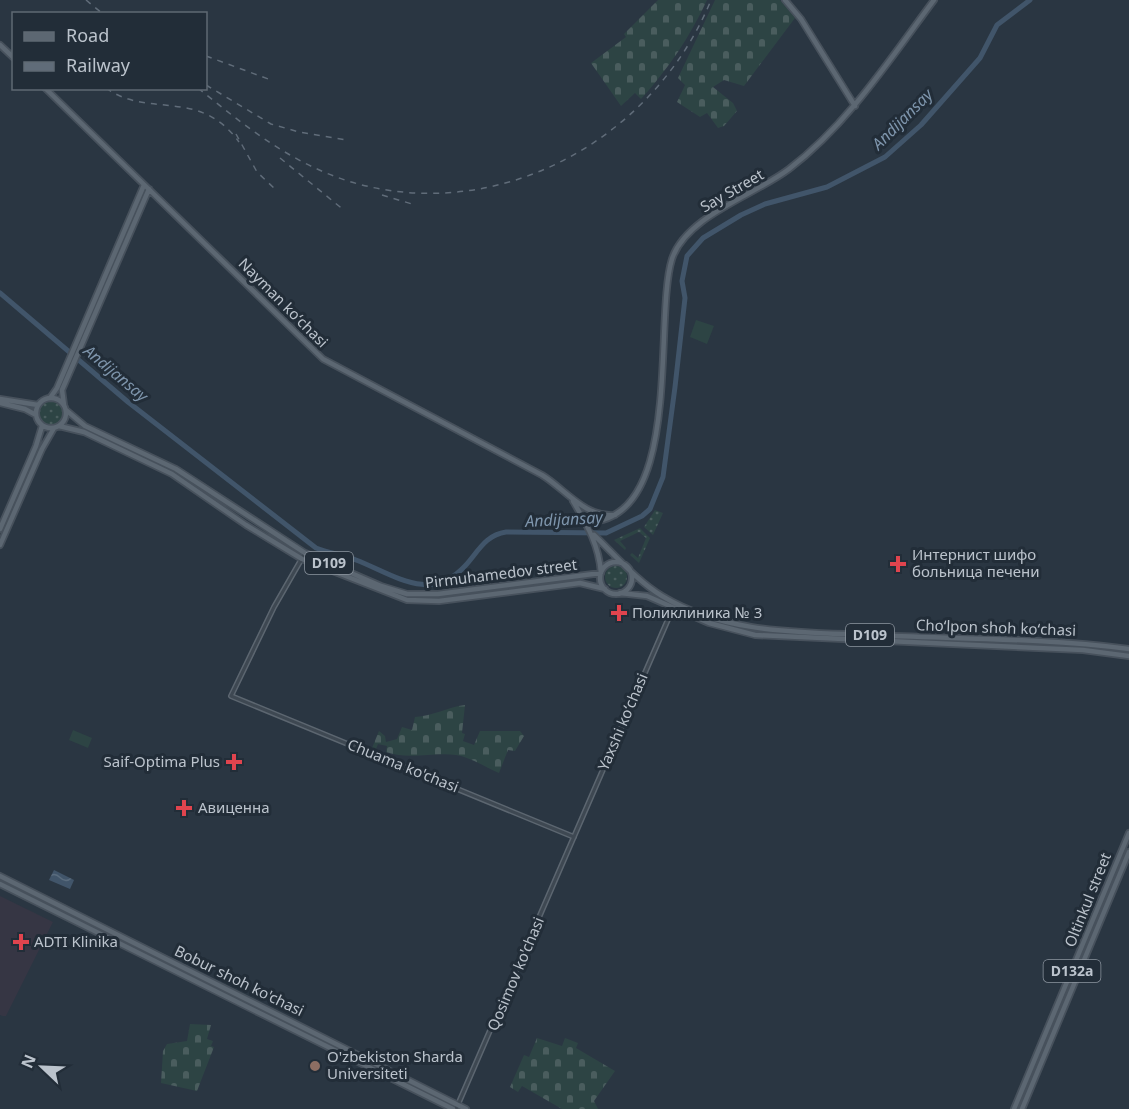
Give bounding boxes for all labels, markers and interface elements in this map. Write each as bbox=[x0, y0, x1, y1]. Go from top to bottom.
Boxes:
legend bbox=[12, 12, 207, 90]
text: Road bbox=[66, 23, 109, 47]
text: Railway bbox=[66, 53, 131, 77]
water label: Andijansay bbox=[866, 83, 938, 155]
street label: Say Street bbox=[696, 164, 767, 216]
street label: Nayman koʻchasi bbox=[235, 253, 333, 351]
water label: Andijansay bbox=[78, 339, 154, 407]
water label: Andijansay bbox=[524, 506, 605, 532]
place label: Интернист шифо больница печени bbox=[912, 544, 1040, 581]
road number: D109 bbox=[305, 552, 353, 574]
street label: Pirmuhamedov street bbox=[424, 554, 579, 592]
marker: Интернист шифо больница печени bbox=[889, 555, 907, 573]
place label: Поликлиника № 3 bbox=[632, 602, 762, 622]
marker: Поликлиника № 3 bbox=[610, 604, 628, 622]
street label: Choʻlpon shoh koʻchasi bbox=[916, 614, 1076, 640]
road number: D109 bbox=[846, 624, 894, 646]
street label: Yaxshi koʻchasi bbox=[593, 670, 652, 773]
street label: Chuama ko'chasi bbox=[345, 734, 462, 796]
place label: Saif-Optima Plus bbox=[104, 751, 220, 771]
marker: Saif-Optima Plus bbox=[225, 753, 243, 771]
place label: Авиценна bbox=[198, 797, 270, 817]
marker: Авиценна bbox=[175, 799, 193, 817]
street label: Oltinkul street bbox=[1059, 849, 1115, 950]
street label: Qosimov ko'chasi bbox=[482, 914, 548, 1033]
place label: ADTI Klinika bbox=[34, 931, 118, 951]
marker: ADTI Klinika bbox=[12, 933, 30, 951]
street label: Bobur shoh ko'chasi bbox=[171, 940, 307, 1020]
road number: D132a bbox=[1044, 960, 1100, 982]
north arrow bbox=[12, 1037, 72, 1097]
place label: O'zbekiston Sharda Universiteti bbox=[327, 1046, 463, 1083]
text: N bbox=[16, 1051, 41, 1071]
marker: O'zbekiston Sharda Universiteti bbox=[308, 1059, 322, 1073]

